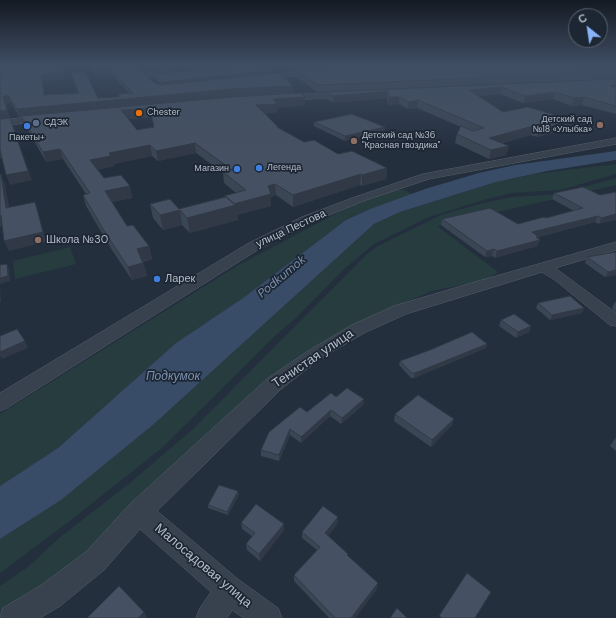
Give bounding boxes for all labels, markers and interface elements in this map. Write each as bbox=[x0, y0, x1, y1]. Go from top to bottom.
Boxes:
north arrow bbox=[568, 8, 608, 48]
text: С bbox=[576, 10, 589, 27]
marker: Chester bbox=[134, 108, 144, 118]
place label: Chester bbox=[147, 108, 180, 118]
place label: Детский сад №18 «Улыбка» bbox=[532, 115, 592, 136]
marker: СДЭК bbox=[31, 118, 41, 128]
place label: СДЭК bbox=[44, 118, 68, 128]
marker: Детский сад №18 «Улыбка» bbox=[595, 120, 605, 130]
marker: Пакеты+ bbox=[22, 121, 32, 131]
place label: Детский сад №36 "Красная гвоздика" bbox=[362, 131, 440, 152]
place label: Пакеты+ bbox=[9, 133, 45, 143]
marker: Детский сад №36 "Красная гвоздика" bbox=[349, 136, 359, 146]
marker: Легенда bbox=[254, 163, 264, 173]
place label: Легенда bbox=[267, 163, 301, 173]
place label: Магазин bbox=[194, 164, 229, 174]
marker: Магазин bbox=[232, 164, 242, 174]
street label: улица Пестова bbox=[254, 207, 328, 251]
place label: Школа №30 bbox=[46, 233, 108, 247]
marker: Школа №30 bbox=[33, 235, 43, 245]
water label: Podkumok bbox=[255, 253, 309, 301]
place label: Ларек bbox=[165, 272, 195, 286]
marker: Ларек bbox=[152, 274, 162, 284]
street label: Тенистая улица bbox=[269, 326, 357, 392]
water label: Подкумок bbox=[146, 370, 200, 384]
street label: Малосадовая улица bbox=[151, 521, 255, 611]

